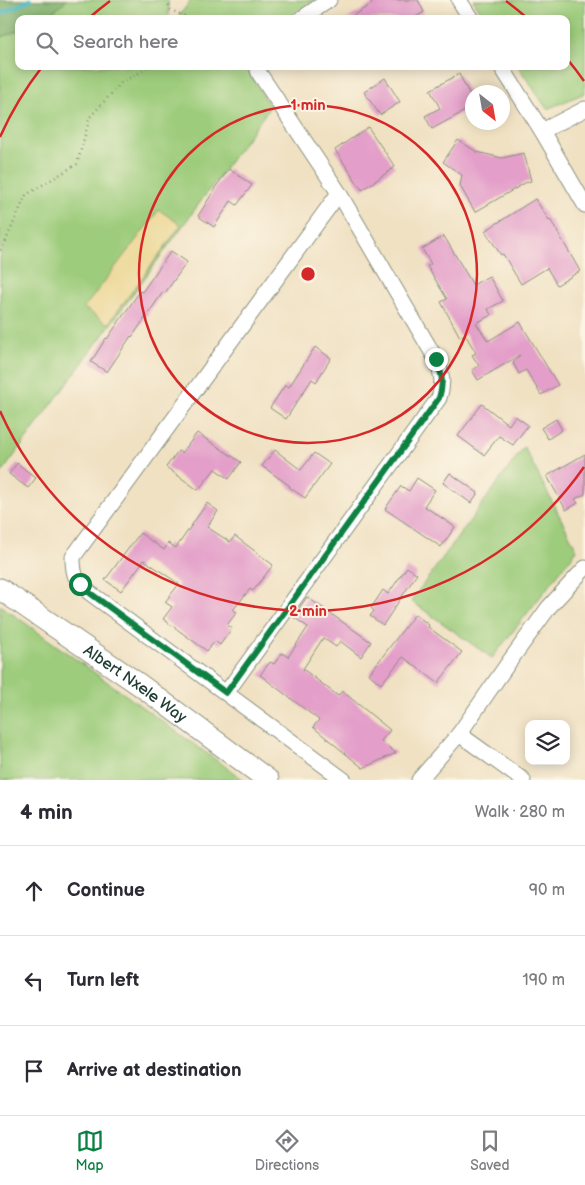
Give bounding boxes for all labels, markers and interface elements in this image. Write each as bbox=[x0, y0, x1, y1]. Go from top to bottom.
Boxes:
search box bbox=[15, 15, 570, 70]
icon: search bbox=[33, 29, 61, 57]
text: Search here bbox=[73, 31, 178, 54]
north arrow bbox=[465, 85, 510, 130]
text: 1 min bbox=[290, 96, 326, 115]
centre of rings bbox=[299, 265, 317, 283]
route end bbox=[425, 348, 448, 371]
route start bbox=[69, 573, 92, 596]
text: 2 min bbox=[289, 602, 327, 621]
street label: Albert Nxele Way bbox=[79, 641, 191, 728]
map controls bbox=[525, 720, 570, 765]
button: layers bbox=[525, 720, 570, 765]
text: 4 min bbox=[20, 800, 73, 825]
text: Walk · 280 m bbox=[475, 803, 565, 822]
icon: ahead bbox=[20, 877, 48, 905]
text: Continue bbox=[67, 879, 145, 902]
text: 90 m bbox=[529, 881, 565, 900]
icon: left bbox=[20, 967, 48, 995]
text: Turn left bbox=[67, 969, 139, 992]
text: 190 m bbox=[523, 971, 565, 990]
icon: arrive bbox=[20, 1057, 48, 1085]
text: Arrive at destination bbox=[67, 1059, 242, 1082]
tab: Map bbox=[76, 1127, 104, 1174]
tab: Directions bbox=[255, 1127, 319, 1174]
tab: Saved bbox=[470, 1127, 509, 1174]

